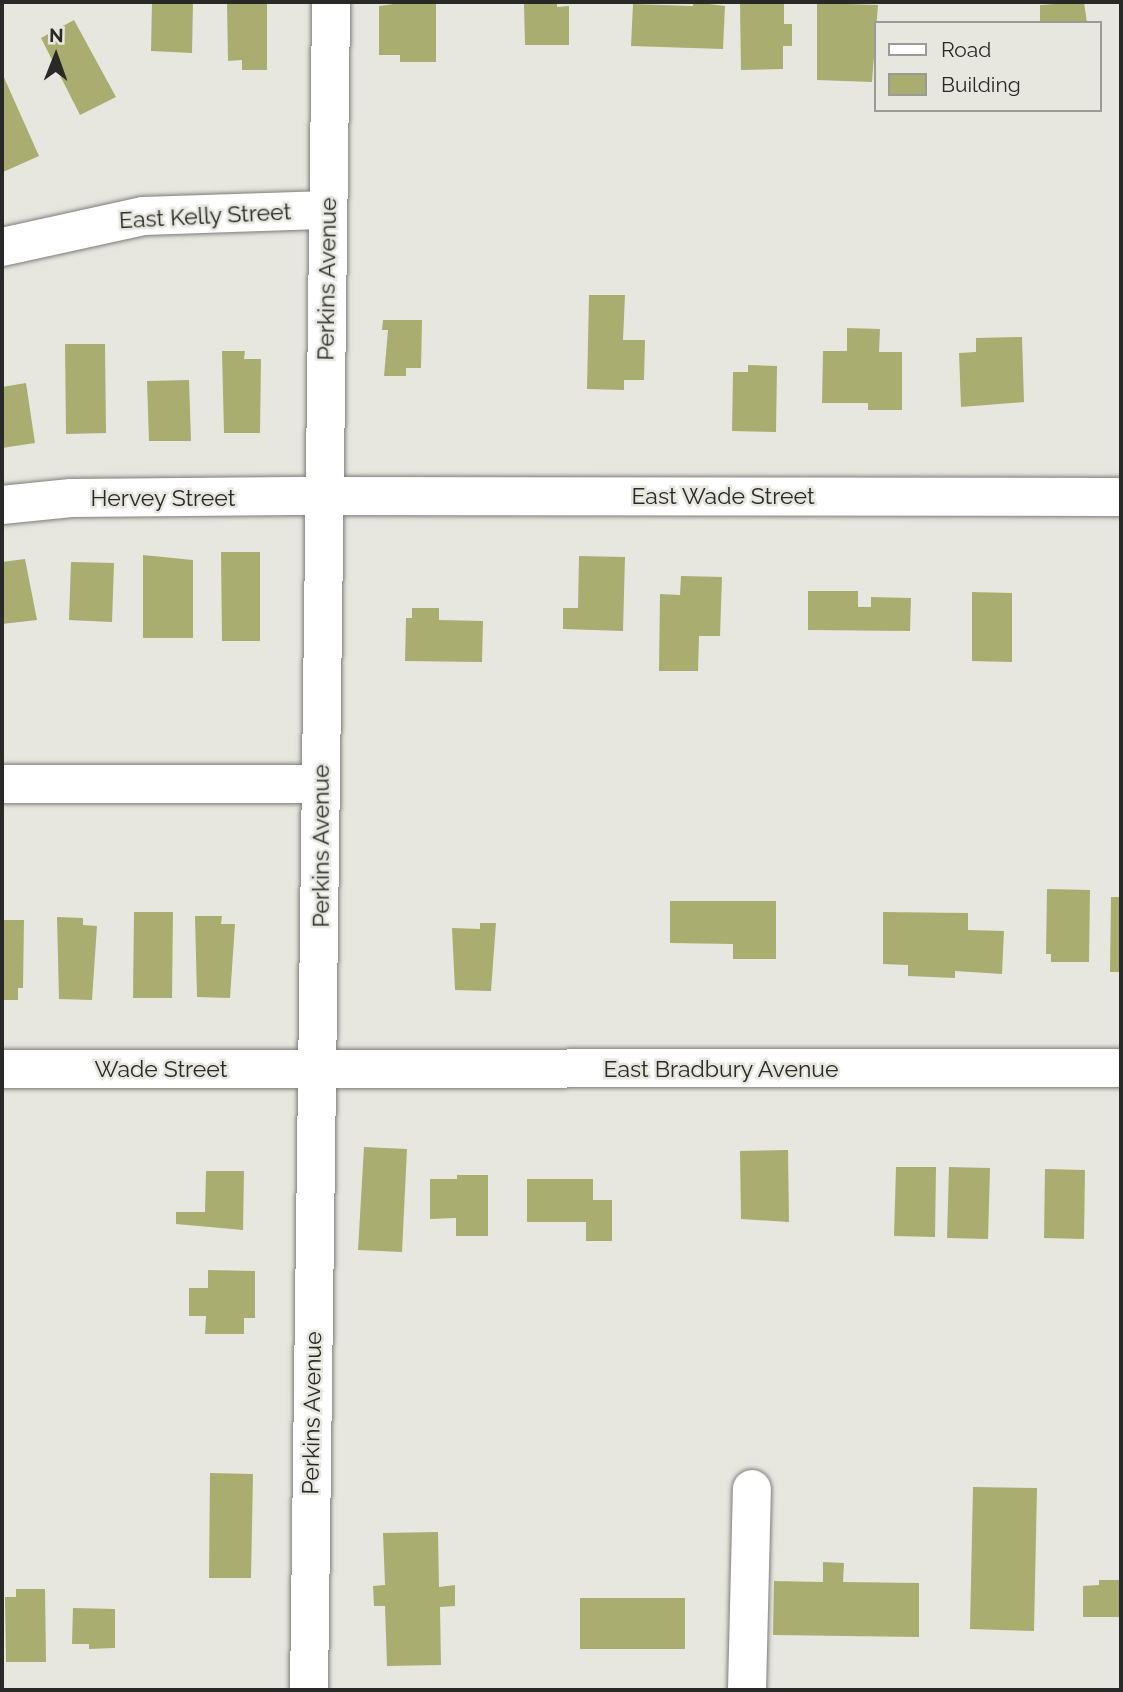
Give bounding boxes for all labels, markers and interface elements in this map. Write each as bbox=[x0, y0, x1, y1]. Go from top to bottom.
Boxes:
north arrow bbox=[21, 21, 91, 91]
legend bbox=[874, 21, 1102, 112]
text: N bbox=[49, 24, 64, 46]
text: Road bbox=[941, 37, 991, 62]
text: Building bbox=[941, 72, 1021, 97]
street label: Perkins Avenue bbox=[312, 197, 342, 361]
street label: East Kelly Street bbox=[118, 198, 292, 234]
street label: East Wade Street bbox=[631, 482, 815, 510]
street label: Hervey Street bbox=[90, 484, 236, 512]
street label: Perkins Avenue bbox=[307, 764, 335, 928]
street label: Wade Street bbox=[95, 1055, 227, 1083]
street label: East Bradbury Avenue bbox=[603, 1055, 839, 1083]
street label: Perkins Avenue bbox=[297, 1331, 327, 1495]

